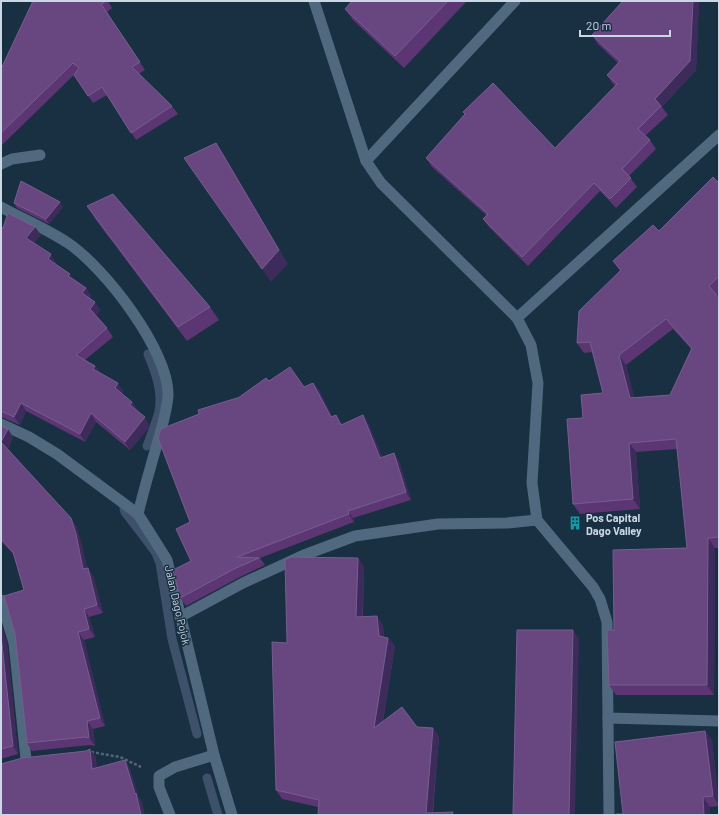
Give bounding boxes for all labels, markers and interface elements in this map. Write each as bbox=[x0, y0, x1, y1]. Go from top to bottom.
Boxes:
scale bar bbox=[580, 12, 670, 38]
text: 20 m bbox=[586, 18, 612, 32]
place label: Pos Capital Dago Valley bbox=[586, 511, 642, 537]
building icon: Pos Capital Dago Valley bbox=[567, 515, 583, 531]
street label: Jalan Dago Pojok bbox=[163, 564, 194, 646]

